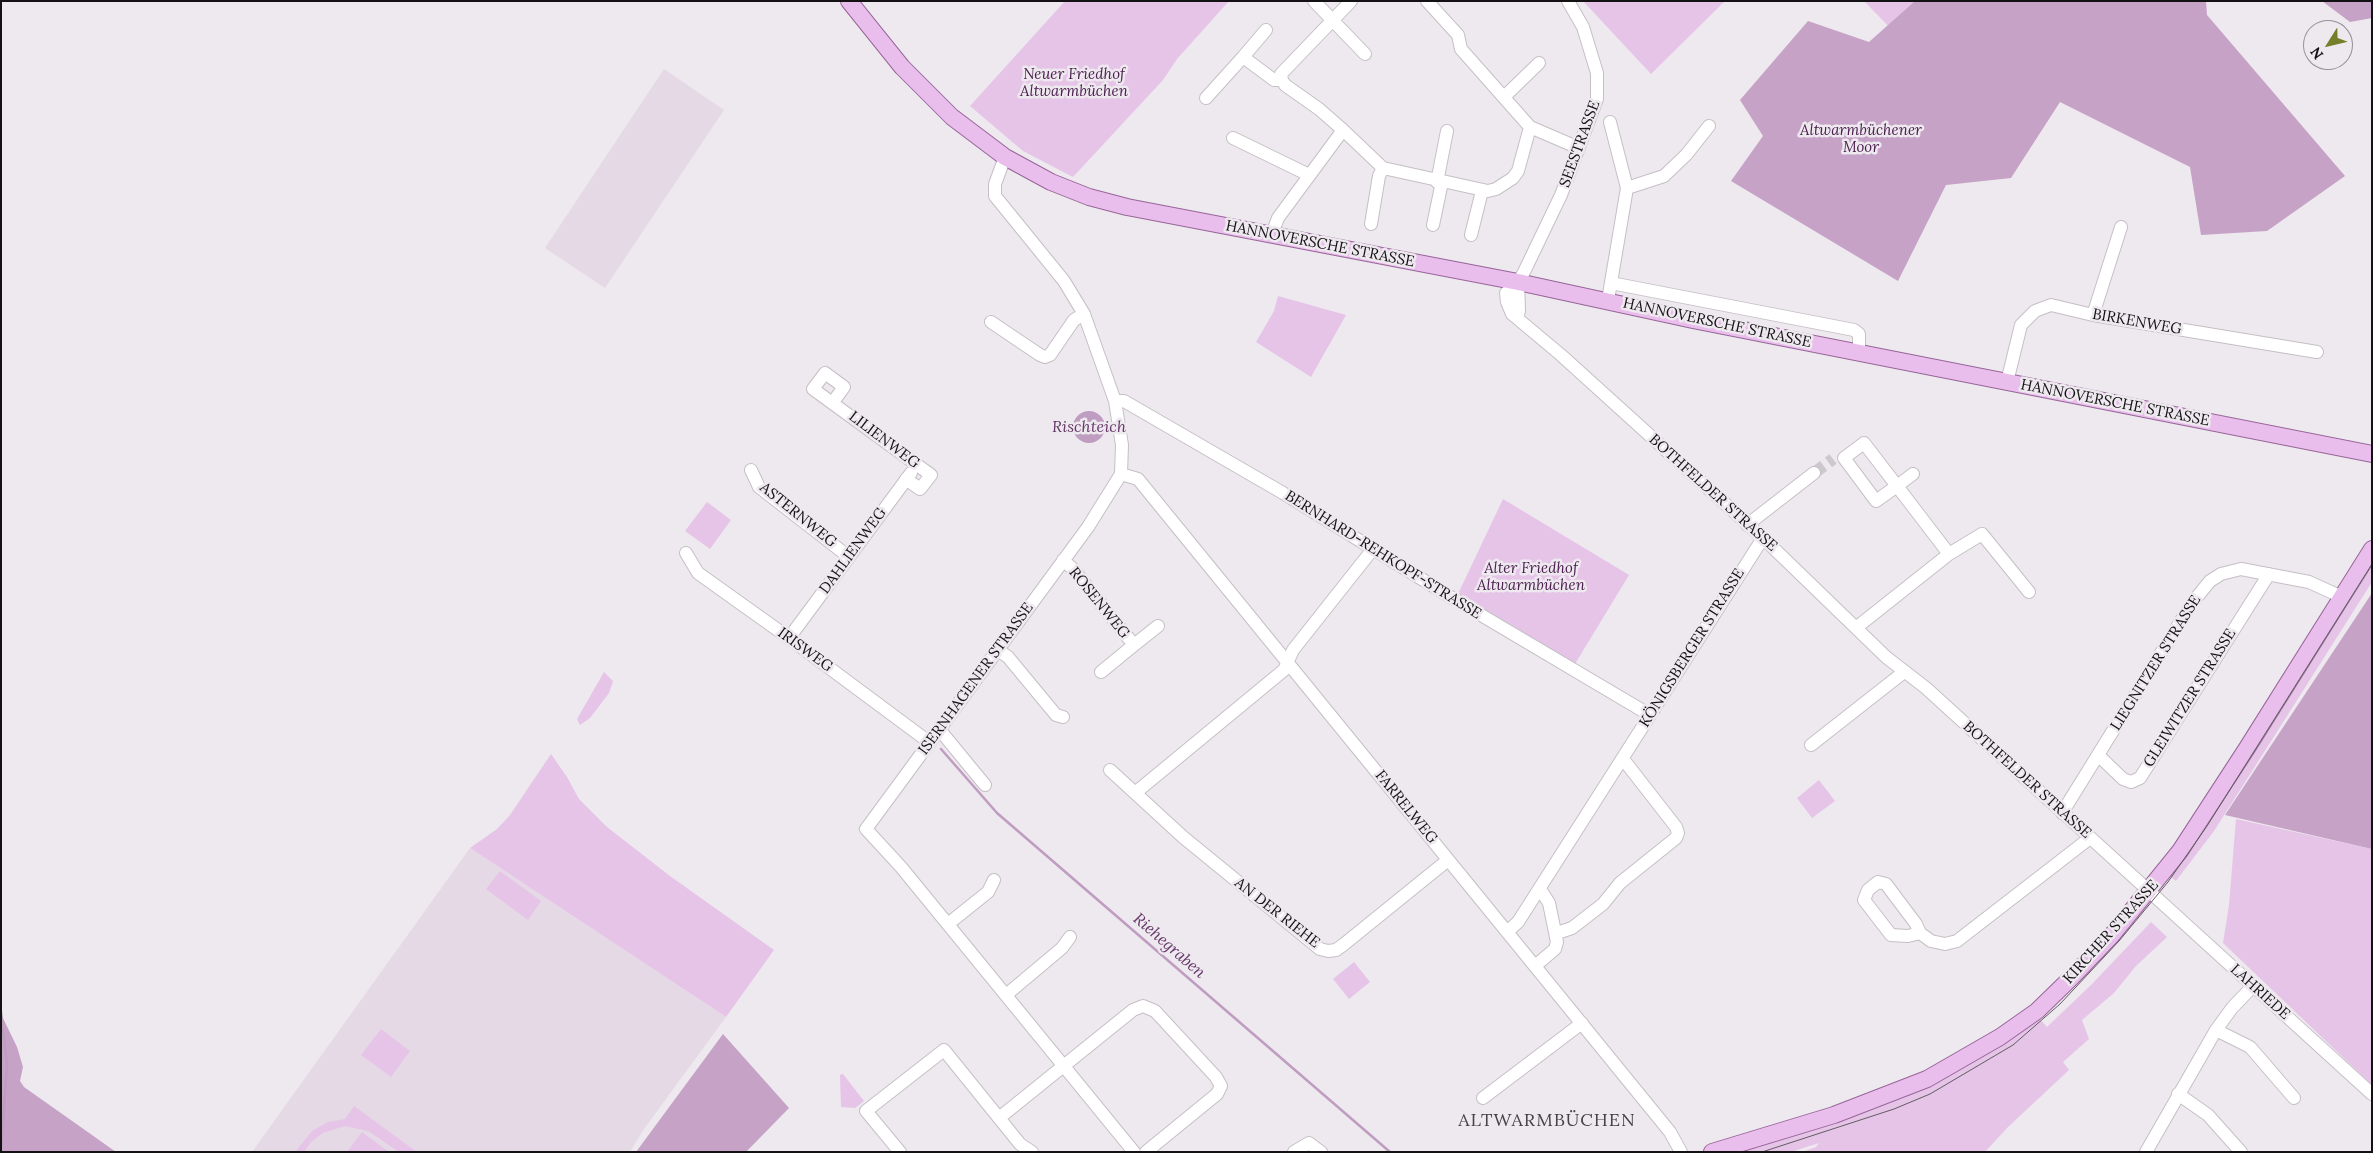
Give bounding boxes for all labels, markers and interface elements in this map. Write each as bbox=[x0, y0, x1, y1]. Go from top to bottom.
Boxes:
north arrow bbox=[2303, 20, 2353, 70]
text: N bbox=[2306, 44, 2327, 63]
park label: Neuer Friedhof Altwarmbüchen bbox=[1020, 66, 1128, 101]
street label: SEESTRASSE bbox=[1556, 98, 1604, 190]
park label: Altwarmbüchener Moor bbox=[1800, 122, 1922, 157]
street label: HANNOVERSCHE STRASSE bbox=[1224, 217, 1416, 271]
street label: HANNOVERSCHE STRASSE bbox=[1621, 294, 1813, 352]
street label: BIRKENWEG bbox=[2091, 305, 2183, 339]
street label: HANNOVERSCHE STRASSE bbox=[2019, 376, 2211, 430]
street label: LILIENWEG bbox=[845, 408, 923, 472]
water label: Rischteich bbox=[1052, 417, 1126, 437]
street label: BOTHFELDER STRASSE bbox=[1645, 431, 1781, 555]
street label: ASTERNWEG bbox=[756, 479, 840, 551]
street label: BERNHARD-REHKOPF-STRASSE bbox=[1281, 487, 1485, 623]
street label: DAHLIENWEG bbox=[816, 504, 890, 598]
park label: Alter Friedhof Altwarmbüchen bbox=[1477, 560, 1585, 595]
street label: ROSENWEG bbox=[1065, 564, 1133, 642]
street label: KÖNIGSBERGER STRASSE bbox=[1636, 565, 1748, 731]
street label: LIEGNITZER STRASSE bbox=[2107, 592, 2205, 734]
street label: ISERNHAGENER STRASSE bbox=[915, 599, 1037, 759]
street label: IRISWEG bbox=[774, 624, 836, 676]
street label: GLEIWITZER STRASSE bbox=[2140, 625, 2240, 771]
street label: BOTHFELDER STRASSE bbox=[1959, 718, 2095, 842]
street label: FARRELWEG bbox=[1371, 767, 1441, 847]
street label: AN DER RIEHE bbox=[1231, 874, 1323, 952]
street label: KIRCHER STRASSE bbox=[2060, 876, 2162, 988]
water label: Riehegraben bbox=[1129, 909, 1209, 983]
street label: LAHRIEDE bbox=[2226, 961, 2294, 1023]
district label: ALTWARMBÜCHEN bbox=[1457, 1110, 1637, 1132]

